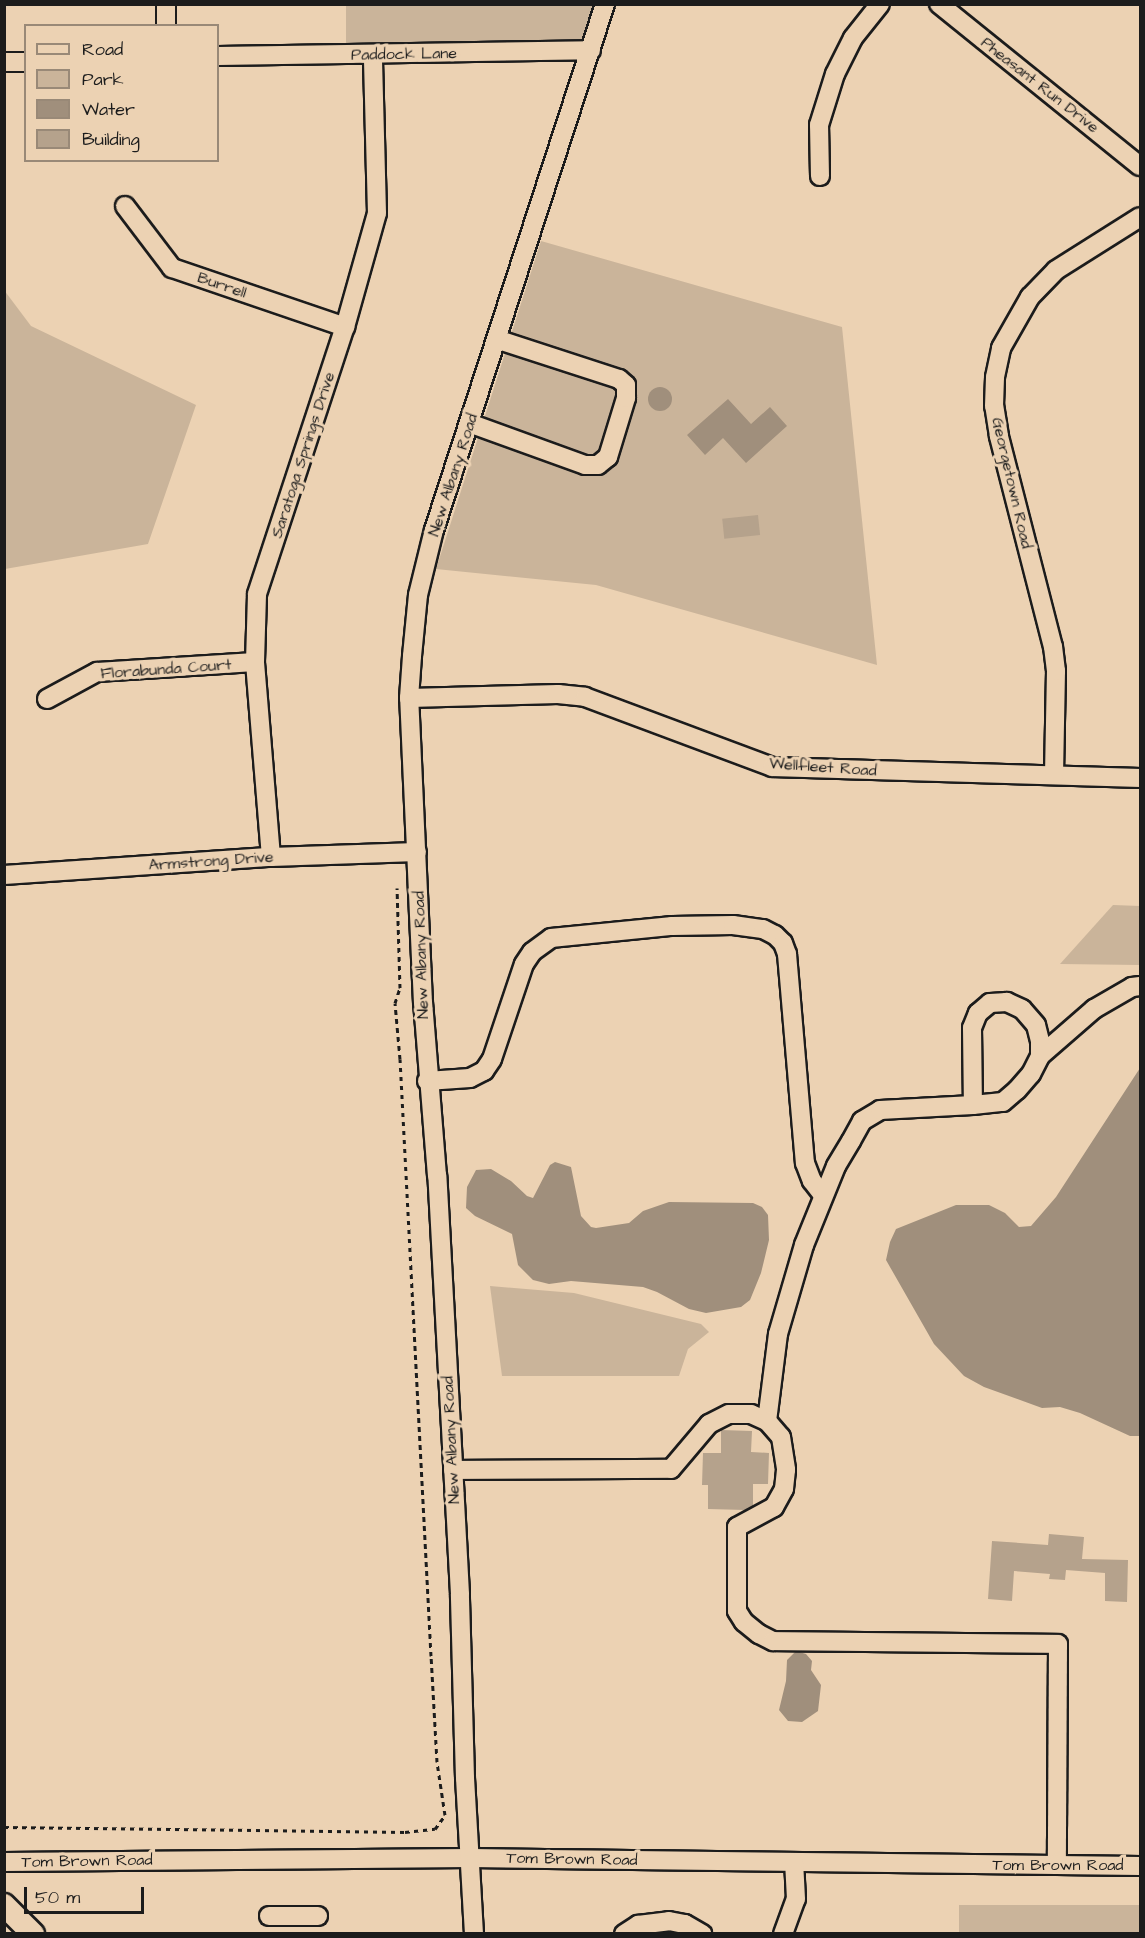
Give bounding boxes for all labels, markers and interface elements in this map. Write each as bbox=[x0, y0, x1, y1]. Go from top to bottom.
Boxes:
legend bbox=[24, 24, 219, 162]
street label: Pheasant Run Drive bbox=[977, 33, 1103, 137]
text: Road bbox=[82, 37, 123, 62]
street label: Paddock Lane bbox=[351, 43, 457, 65]
text: Park bbox=[82, 67, 124, 92]
text: Water bbox=[82, 97, 135, 122]
text: Building bbox=[82, 127, 140, 152]
street label: Burrell bbox=[195, 268, 249, 302]
street label: Saratoga Springs Drive bbox=[267, 370, 339, 540]
street label: New Albany Road bbox=[424, 411, 482, 539]
street label: Georgetown Road bbox=[988, 416, 1036, 550]
street label: Florabunda Court bbox=[100, 655, 232, 683]
street label: Wellfleet Road bbox=[769, 754, 877, 780]
street label: Armstrong Drive bbox=[148, 847, 274, 875]
street label: New Albany Road bbox=[409, 891, 433, 1019]
street label: New Albany Road bbox=[438, 1376, 464, 1504]
street label: Tom Brown Road bbox=[506, 1848, 638, 1870]
street label: Tom Brown Road bbox=[21, 1850, 153, 1872]
street label: Tom Brown Road bbox=[992, 1855, 1124, 1875]
scale bar bbox=[27, 1875, 147, 1913]
text: 50 m bbox=[35, 1885, 80, 1910]

